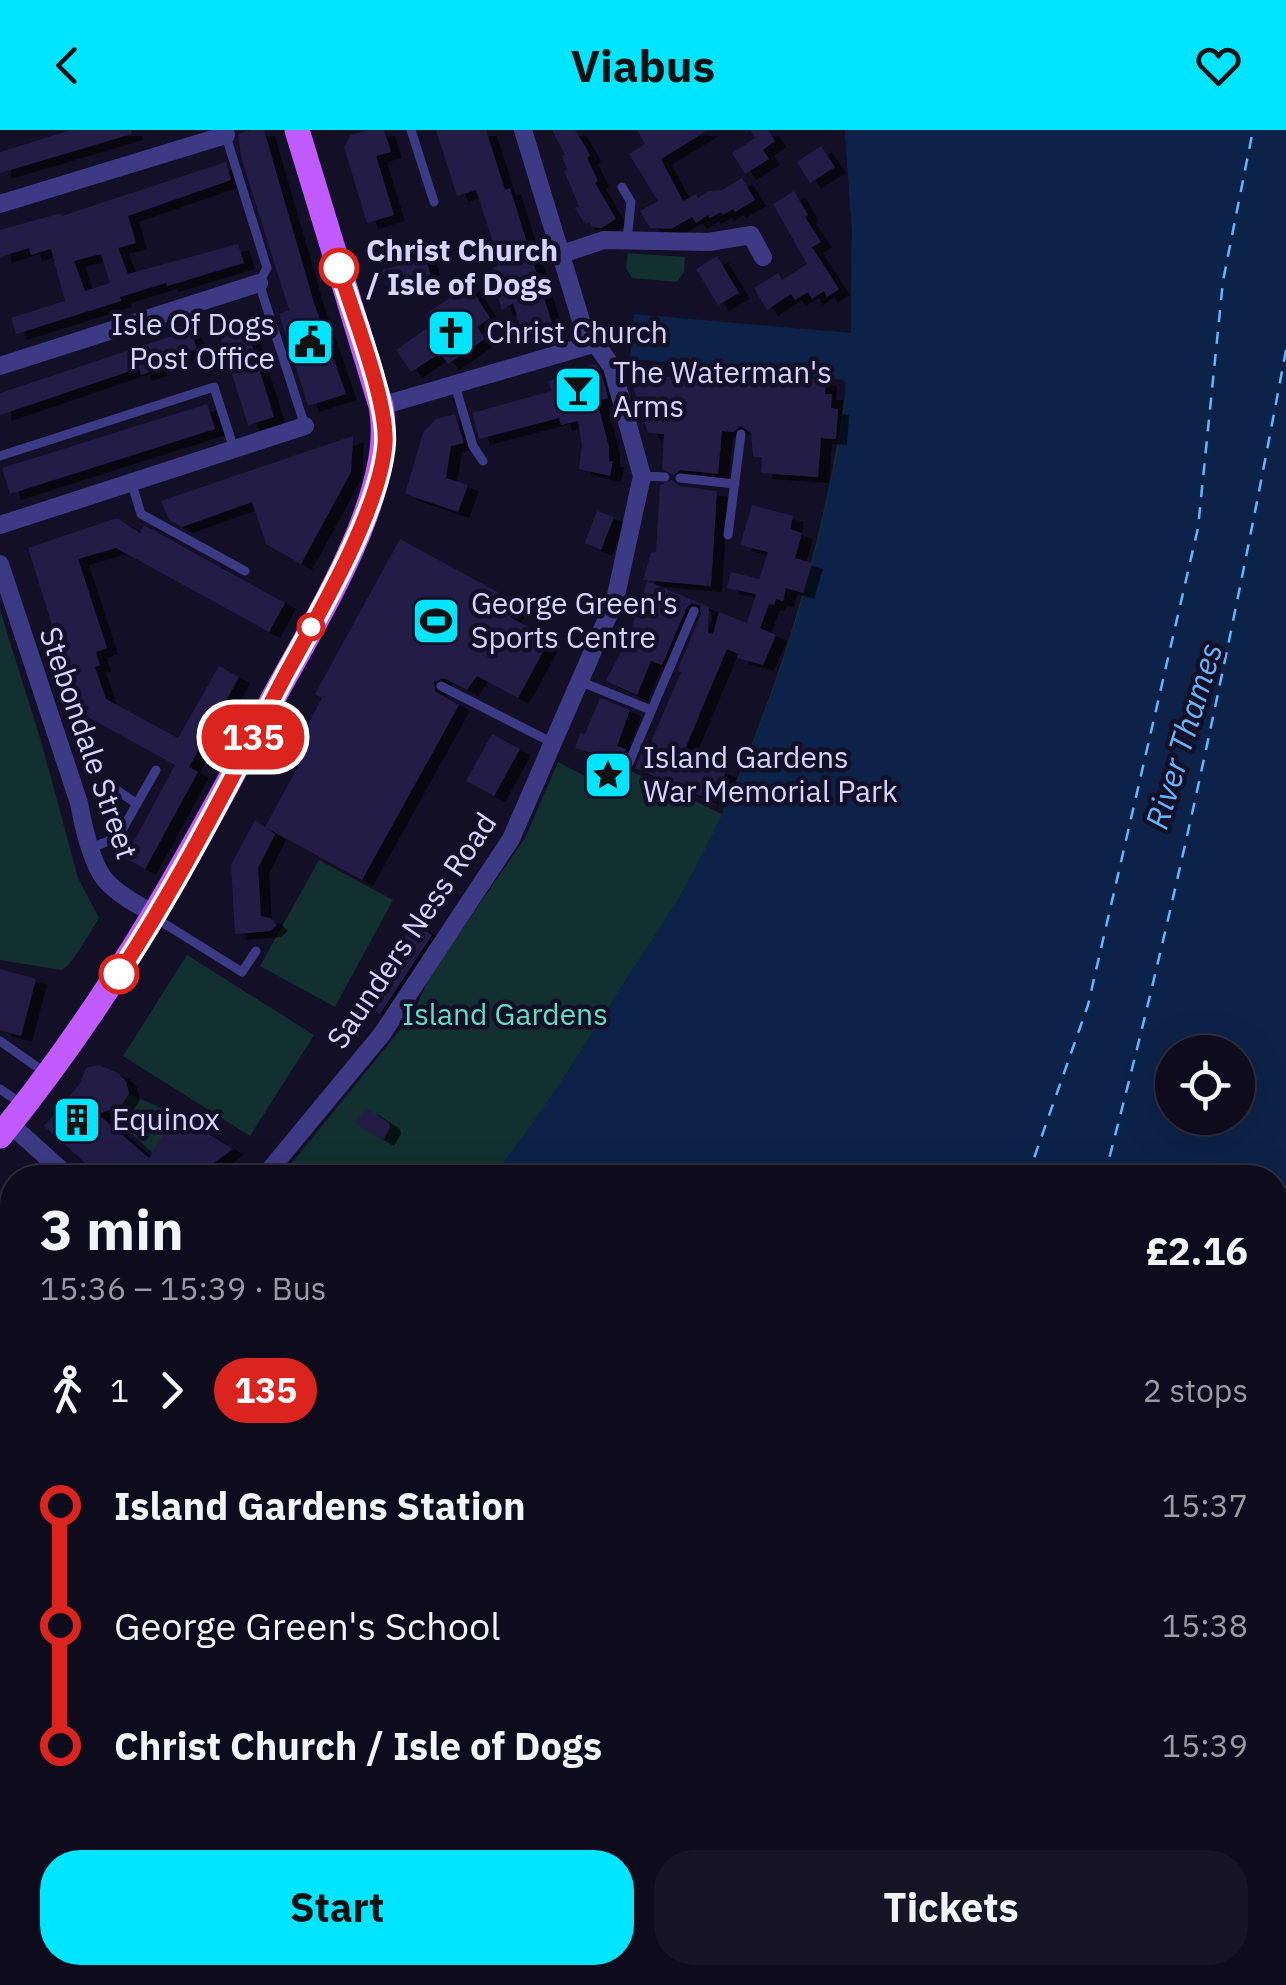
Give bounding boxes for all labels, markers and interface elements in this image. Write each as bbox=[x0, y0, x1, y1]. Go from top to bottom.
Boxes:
text: Viabus bbox=[571, 36, 715, 94]
icon: back bbox=[40, 38, 95, 93]
icon: heart bbox=[1191, 38, 1246, 93]
place label: Christ Church / Isle of Dogs bbox=[366, 230, 558, 303]
marker: Christ Church / Isle of Dogs bbox=[320, 249, 358, 287]
place label: Isle Of Dogs Post Office bbox=[111, 304, 275, 377]
church icon: Christ Church bbox=[425, 307, 477, 359]
place label: Christ Church bbox=[486, 312, 668, 351]
public building icon: Isle Of Dogs Post Office bbox=[284, 316, 336, 368]
place label: The Waterman's Arms bbox=[613, 352, 832, 425]
bar icon: The Waterman's Arms bbox=[552, 364, 604, 416]
place label: George Green's Sports Centre bbox=[471, 583, 678, 656]
sports icon: George Green's Sports Centre bbox=[410, 595, 462, 647]
unlabelled marker bbox=[298, 614, 324, 640]
street label: Stebondale Street bbox=[31, 621, 147, 864]
water label: River Thames bbox=[1135, 638, 1231, 834]
line badge: 135 bbox=[196, 704, 310, 770]
text: 135 bbox=[221, 714, 285, 760]
place label: Island Gardens War Memorial Park bbox=[643, 737, 898, 810]
place icon: Island Gardens War Memorial Park bbox=[582, 749, 634, 801]
street label: Saunders Ness Road bbox=[317, 804, 504, 1056]
unlabelled marker bbox=[100, 955, 138, 993]
park label: Island Gardens bbox=[402, 994, 608, 1033]
map controls bbox=[1155, 1035, 1255, 1135]
button: locate bbox=[1155, 1035, 1255, 1135]
building icon: Equinox bbox=[51, 1094, 103, 1146]
place label: Equinox bbox=[112, 1099, 220, 1138]
text: 3 min bbox=[40, 1194, 184, 1265]
text: £2.16 bbox=[1146, 1226, 1248, 1275]
text: 15:36 – 15:39 · Bus bbox=[40, 1267, 326, 1309]
icon: walk bbox=[40, 1363, 95, 1418]
icon: forward bbox=[144, 1363, 199, 1418]
text: 135 bbox=[234, 1367, 297, 1413]
text: 1 bbox=[110, 1369, 129, 1411]
text: 2 stops bbox=[1143, 1369, 1248, 1411]
text: Island Gardens Station bbox=[114, 1481, 526, 1530]
text: 15:37 bbox=[1162, 1484, 1248, 1526]
text: George Green's School bbox=[114, 1601, 501, 1650]
text: 15:38 bbox=[1162, 1604, 1248, 1646]
text: Christ Church / Isle of Dogs bbox=[114, 1721, 602, 1770]
text: 15:39 bbox=[1162, 1724, 1248, 1766]
button: Start bbox=[40, 1850, 634, 1965]
button: Tickets bbox=[654, 1850, 1248, 1965]

